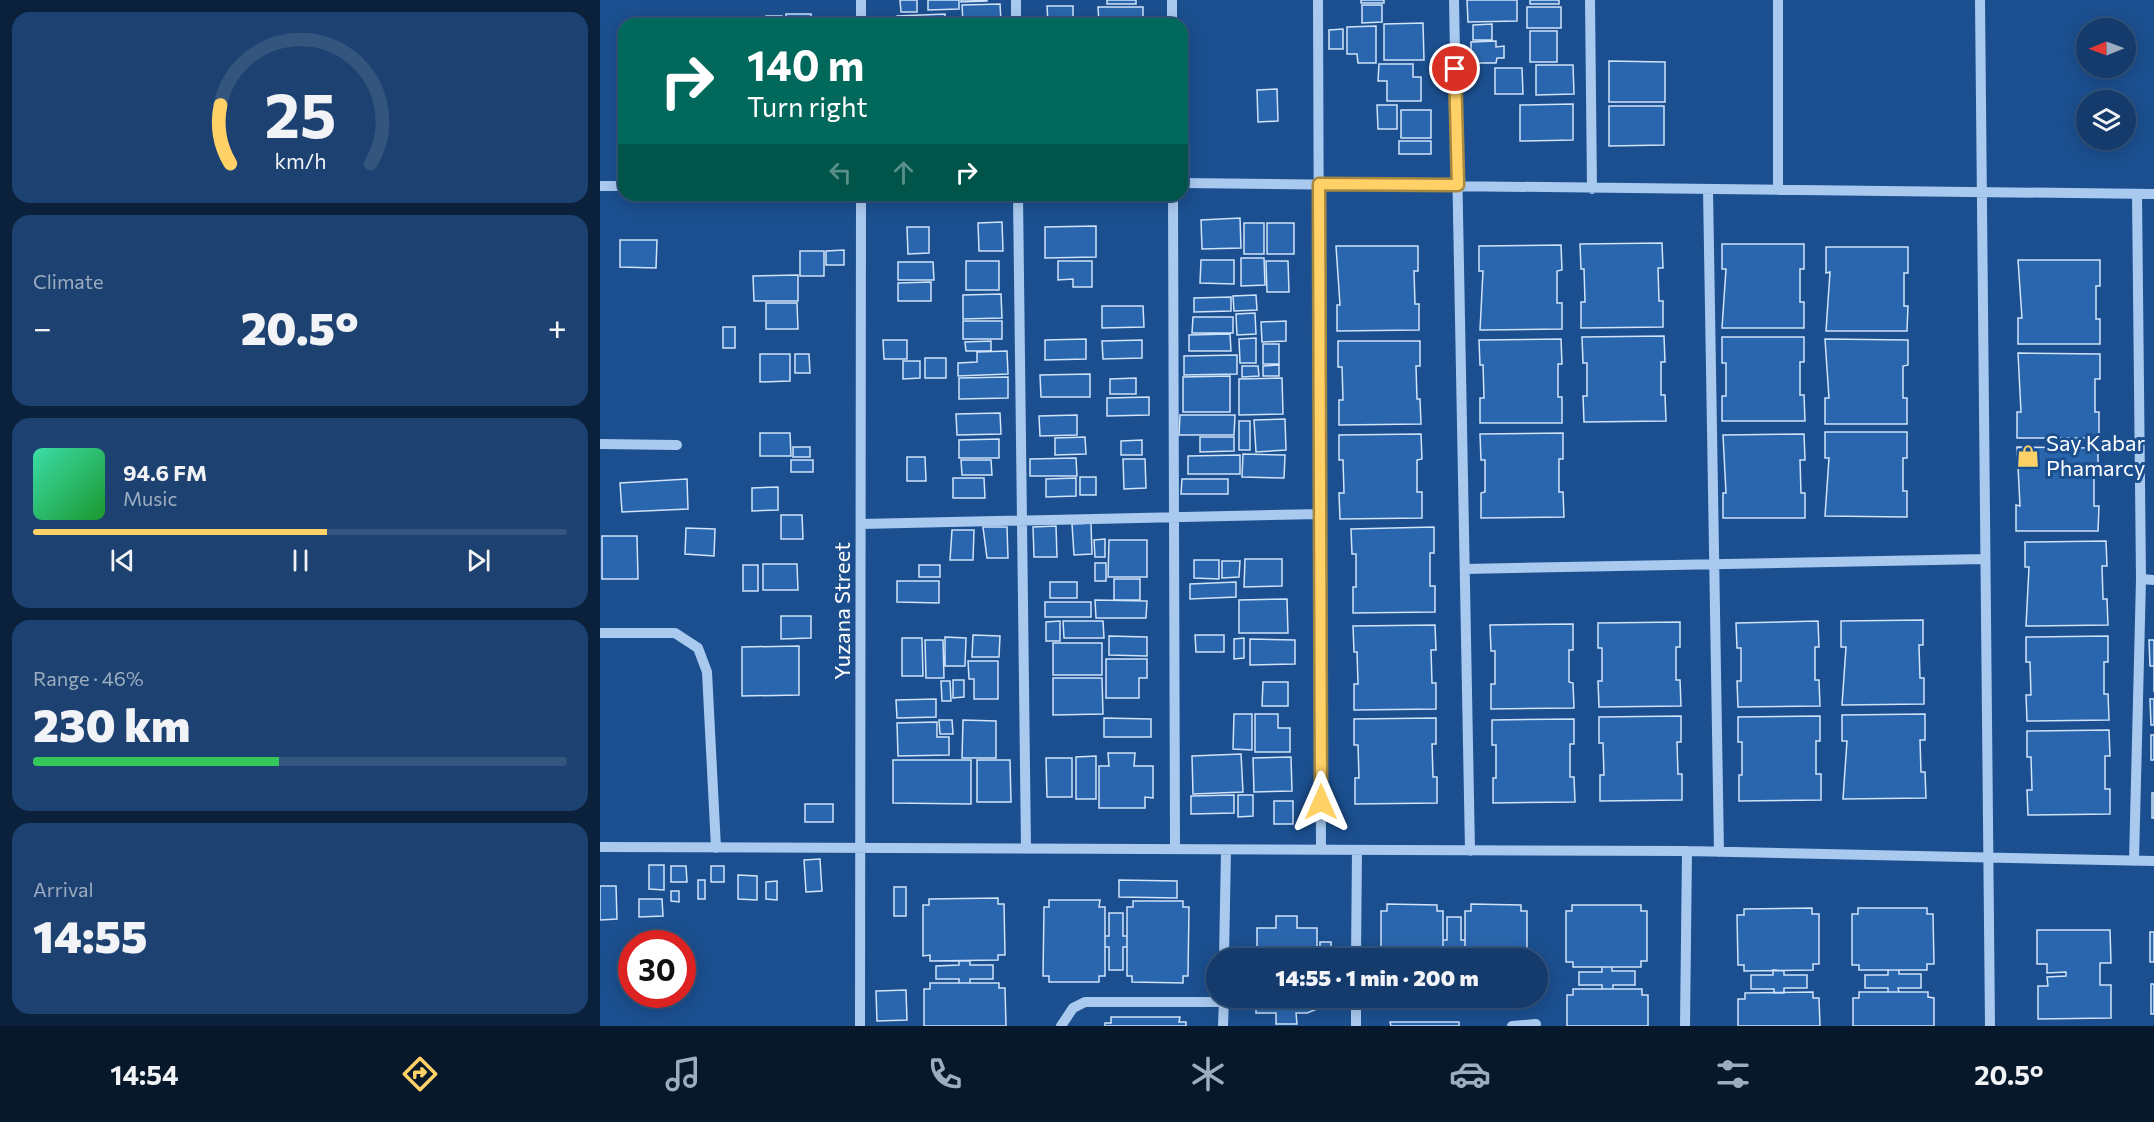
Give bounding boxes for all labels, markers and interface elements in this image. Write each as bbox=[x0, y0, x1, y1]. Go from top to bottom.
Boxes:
north arrow bbox=[2076, 18, 2136, 78]
map controls bbox=[2076, 18, 2136, 150]
text: 140 m bbox=[747, 38, 864, 90]
icon: right bbox=[648, 42, 726, 120]
pin bbox=[1429, 43, 1480, 94]
icon: arrive bbox=[1438, 52, 1471, 85]
text: 25 bbox=[264, 76, 336, 152]
text: Turn right bbox=[747, 90, 867, 123]
button: layers bbox=[2076, 90, 2136, 150]
text: km/h bbox=[274, 148, 326, 174]
icon: left bbox=[824, 156, 857, 189]
icon: ahead bbox=[887, 156, 920, 189]
icon: right bbox=[950, 156, 983, 189]
text: Climate bbox=[33, 269, 103, 293]
text: 20.5° bbox=[241, 299, 359, 354]
text: − bbox=[33, 306, 52, 347]
text: + bbox=[548, 306, 567, 347]
place label: Say Kabar Phamarcy bbox=[2046, 429, 2146, 481]
shop icon: Say Kabar Phamarcy bbox=[2015, 443, 2041, 469]
text: 94.6 FM bbox=[123, 459, 207, 486]
text: Music bbox=[123, 486, 177, 510]
street label: Yuzana Street bbox=[828, 542, 855, 680]
icon: previous bbox=[106, 544, 139, 577]
icon: pause bbox=[284, 544, 317, 577]
icon: next bbox=[462, 544, 495, 577]
text: Range · 46% bbox=[33, 666, 144, 690]
text: 230 km bbox=[33, 696, 190, 751]
position arrow bbox=[1289, 770, 1353, 834]
text: Arrival bbox=[33, 877, 94, 901]
text: 14:55 bbox=[33, 907, 147, 962]
speed limit sign: 30 bbox=[618, 930, 696, 1008]
text: 14:55 · 1 min · 200 m bbox=[1275, 964, 1479, 991]
icon: directions bbox=[399, 1053, 441, 1095]
icon: music bbox=[662, 1053, 704, 1095]
icon: phone bbox=[924, 1053, 966, 1095]
icon: climate bbox=[1187, 1053, 1229, 1095]
icon: car bbox=[1449, 1053, 1491, 1095]
icon: filters bbox=[1712, 1053, 1754, 1095]
text: 14:54 bbox=[110, 1058, 179, 1091]
text: 20.5° bbox=[1974, 1058, 2044, 1091]

